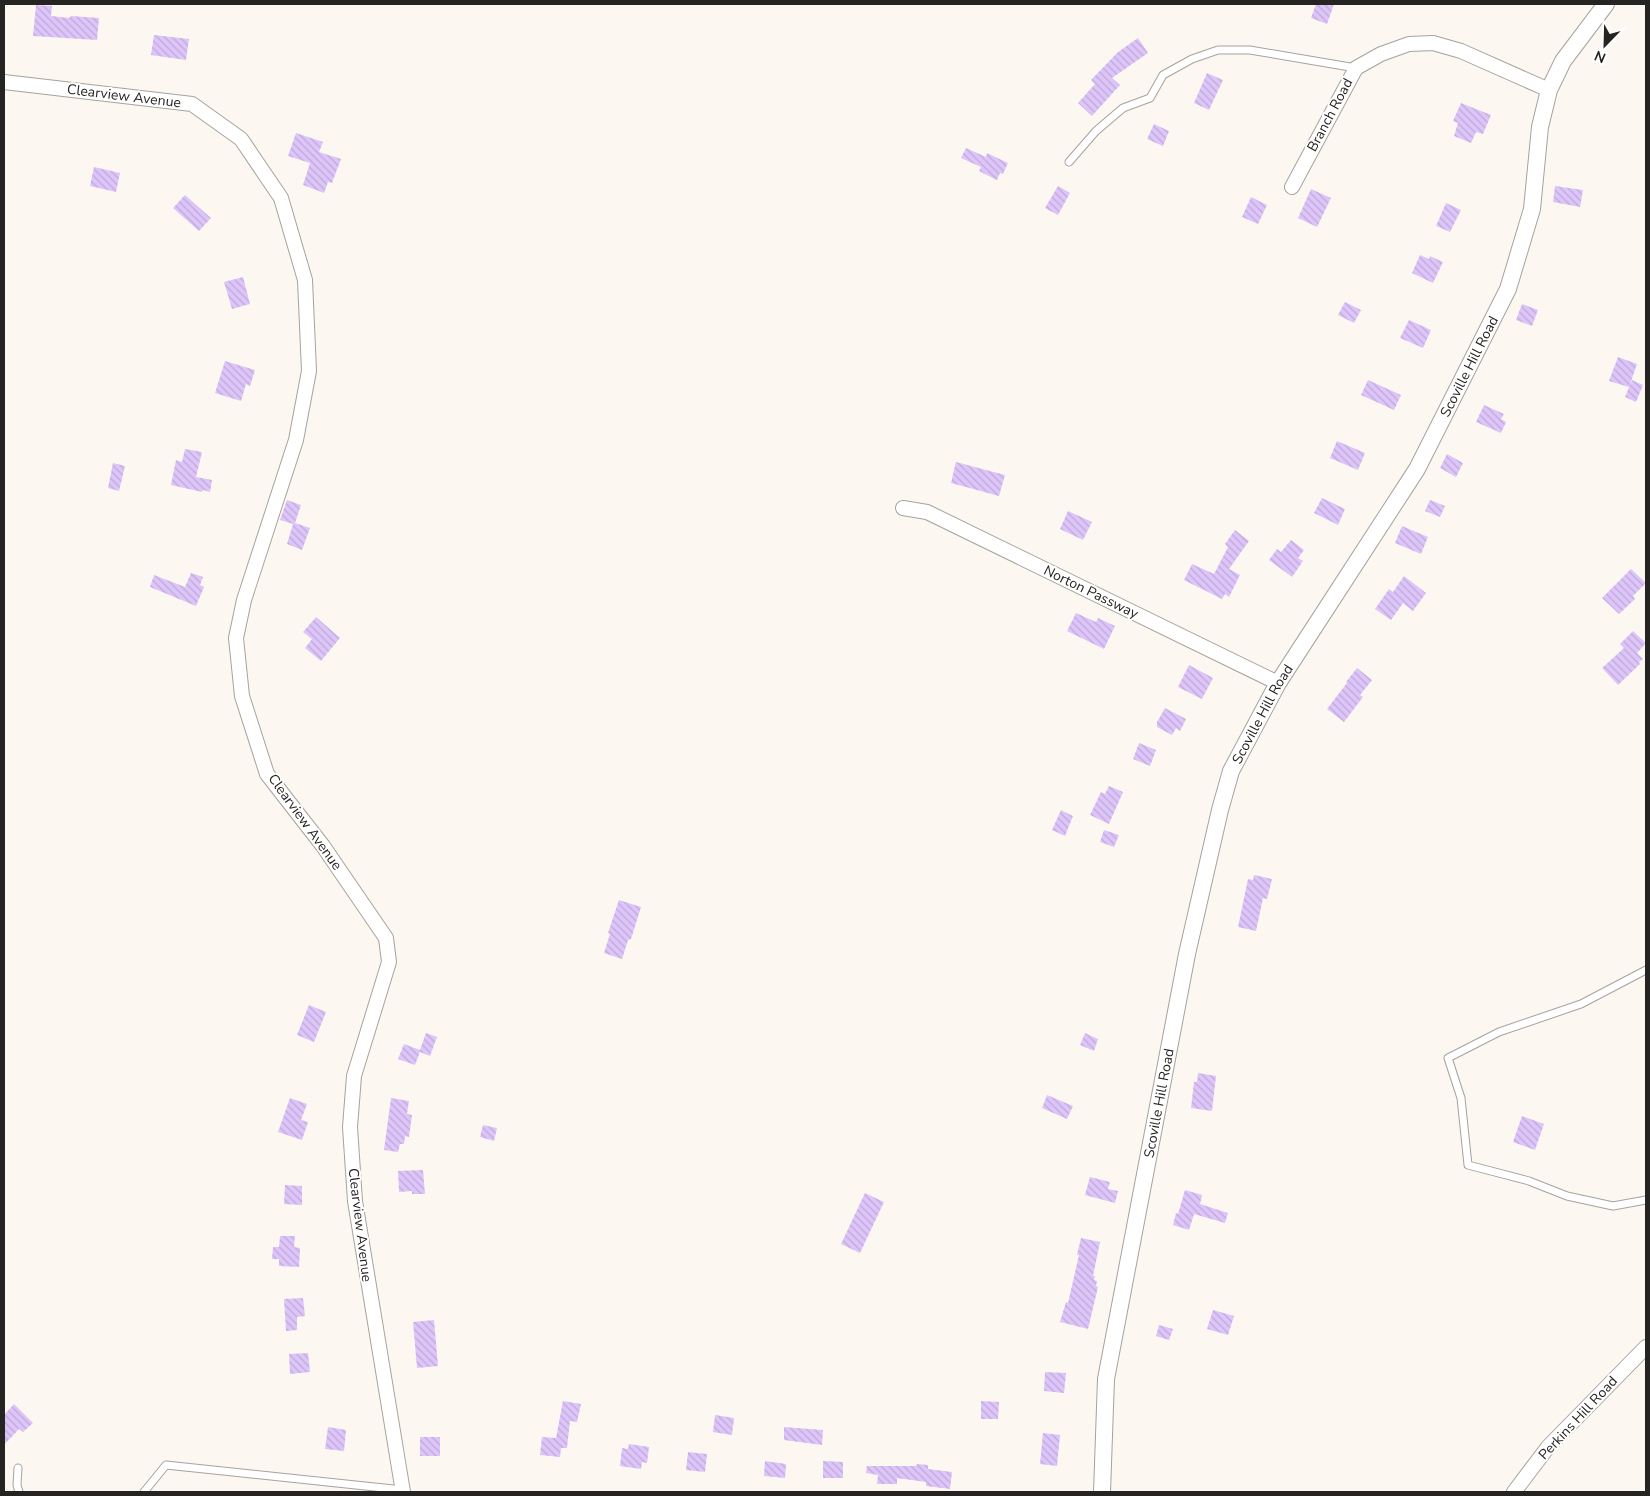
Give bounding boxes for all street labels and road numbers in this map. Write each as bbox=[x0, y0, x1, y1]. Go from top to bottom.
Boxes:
street label: Branch Road bbox=[1303, 75, 1357, 155]
street label: Clearview Avenue bbox=[66, 80, 182, 112]
street label: Scoville Hill Road bbox=[1435, 313, 1502, 420]
street label: Norton Passway bbox=[1040, 561, 1142, 623]
street label: Scoville Hill Road bbox=[1227, 660, 1297, 767]
street label: Clearview Avenue bbox=[264, 770, 346, 874]
street label: Scoville Hill Road bbox=[1139, 1047, 1178, 1159]
street label: Clearview Avenue bbox=[344, 1167, 376, 1283]
street label: Perkins Hill Road bbox=[1534, 1372, 1622, 1464]

